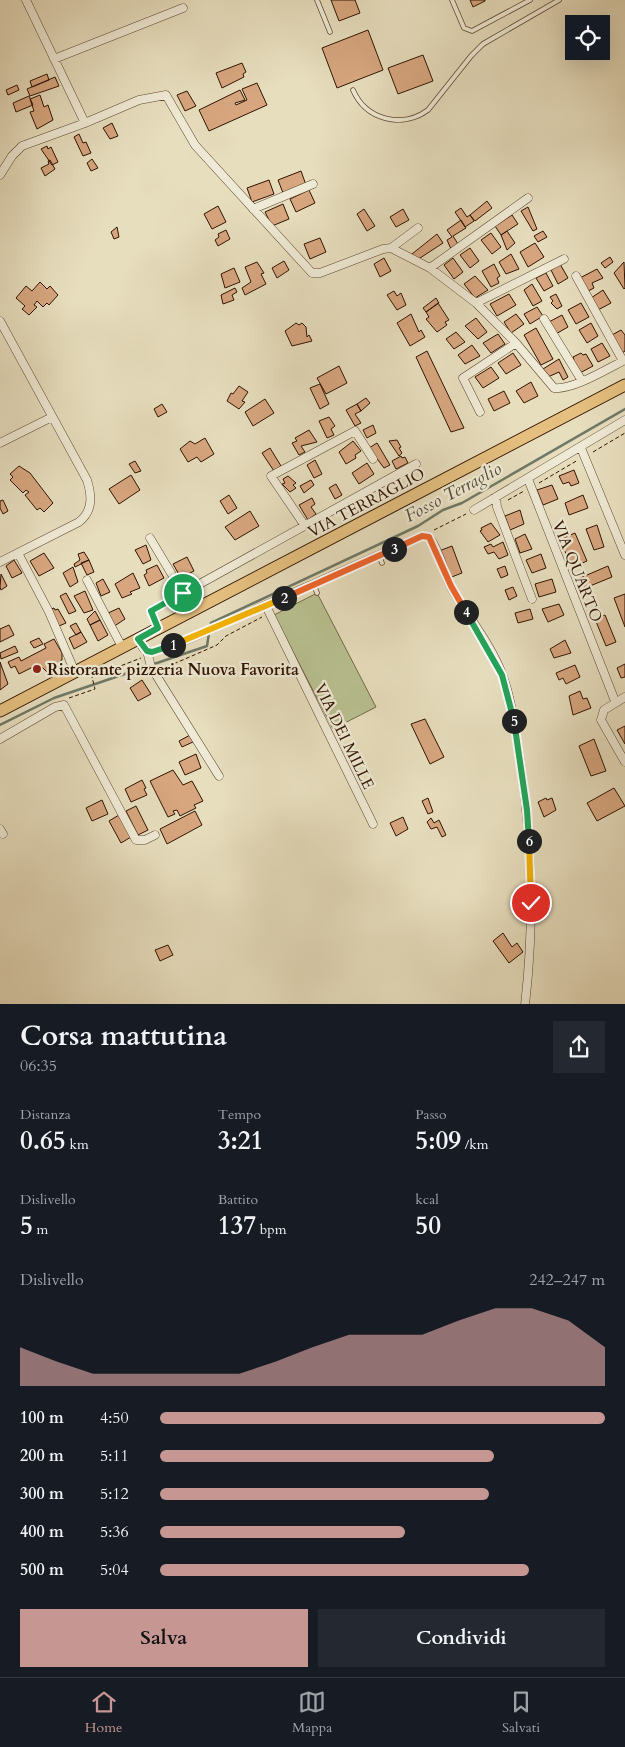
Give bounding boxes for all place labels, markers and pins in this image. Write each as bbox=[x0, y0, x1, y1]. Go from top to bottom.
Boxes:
pin: 3 bbox=[382, 536, 406, 562]
pin bbox=[162, 572, 204, 614]
pin: 2 bbox=[272, 586, 296, 610]
pin: 4 bbox=[454, 600, 478, 624]
pin: 1 bbox=[160, 632, 186, 658]
place label: Ristorante pizzeria Nuova Favorita bbox=[47, 659, 299, 681]
marker: Ristorante pizzeria Nuova Favorita bbox=[31, 663, 43, 675]
pin: 5 bbox=[502, 708, 526, 734]
pin: 6 bbox=[516, 828, 542, 854]
pin bbox=[510, 882, 552, 924]

